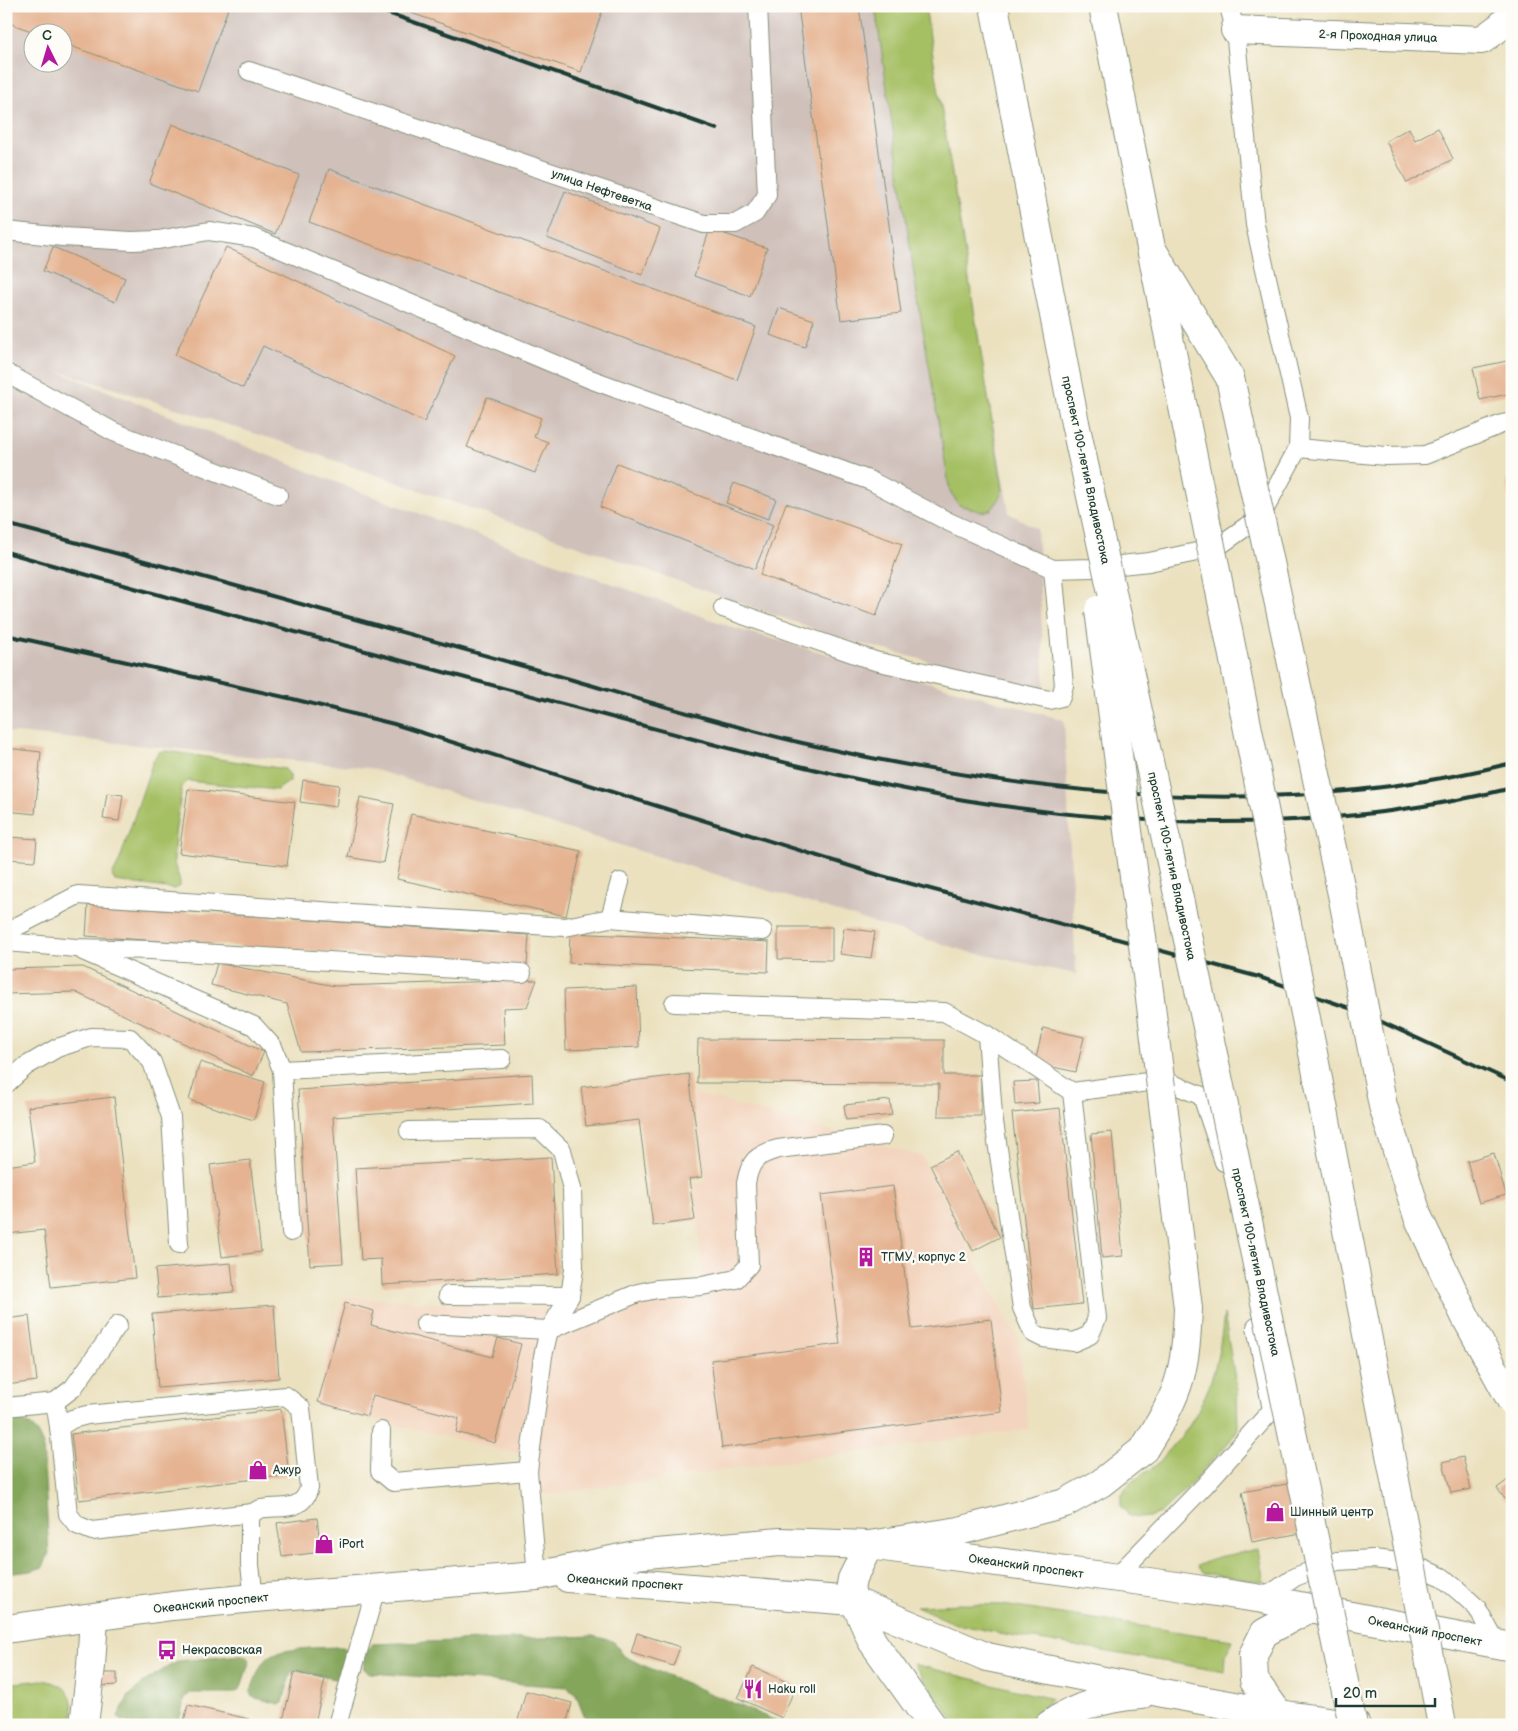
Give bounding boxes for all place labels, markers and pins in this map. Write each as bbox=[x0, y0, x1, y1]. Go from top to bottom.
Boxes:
building icon: ТГМУ, корпус 2 bbox=[855, 1246, 877, 1268]
place label: ТГМУ, корпус 2 bbox=[881, 1250, 966, 1265]
shop icon: Ажур bbox=[247, 1459, 269, 1481]
place label: Ажур bbox=[272, 1463, 301, 1478]
shop icon: Шинный центр bbox=[1264, 1501, 1286, 1523]
place label: Шинный центр bbox=[1290, 1505, 1374, 1520]
shop icon: iPort bbox=[313, 1533, 335, 1555]
place label: iPort bbox=[339, 1537, 364, 1552]
bus stop icon: Некрасовская bbox=[156, 1639, 178, 1661]
place label: Некрасовская bbox=[182, 1643, 262, 1658]
restaurant icon: Haku roll bbox=[742, 1678, 764, 1700]
place label: Haku roll bbox=[768, 1682, 816, 1697]

